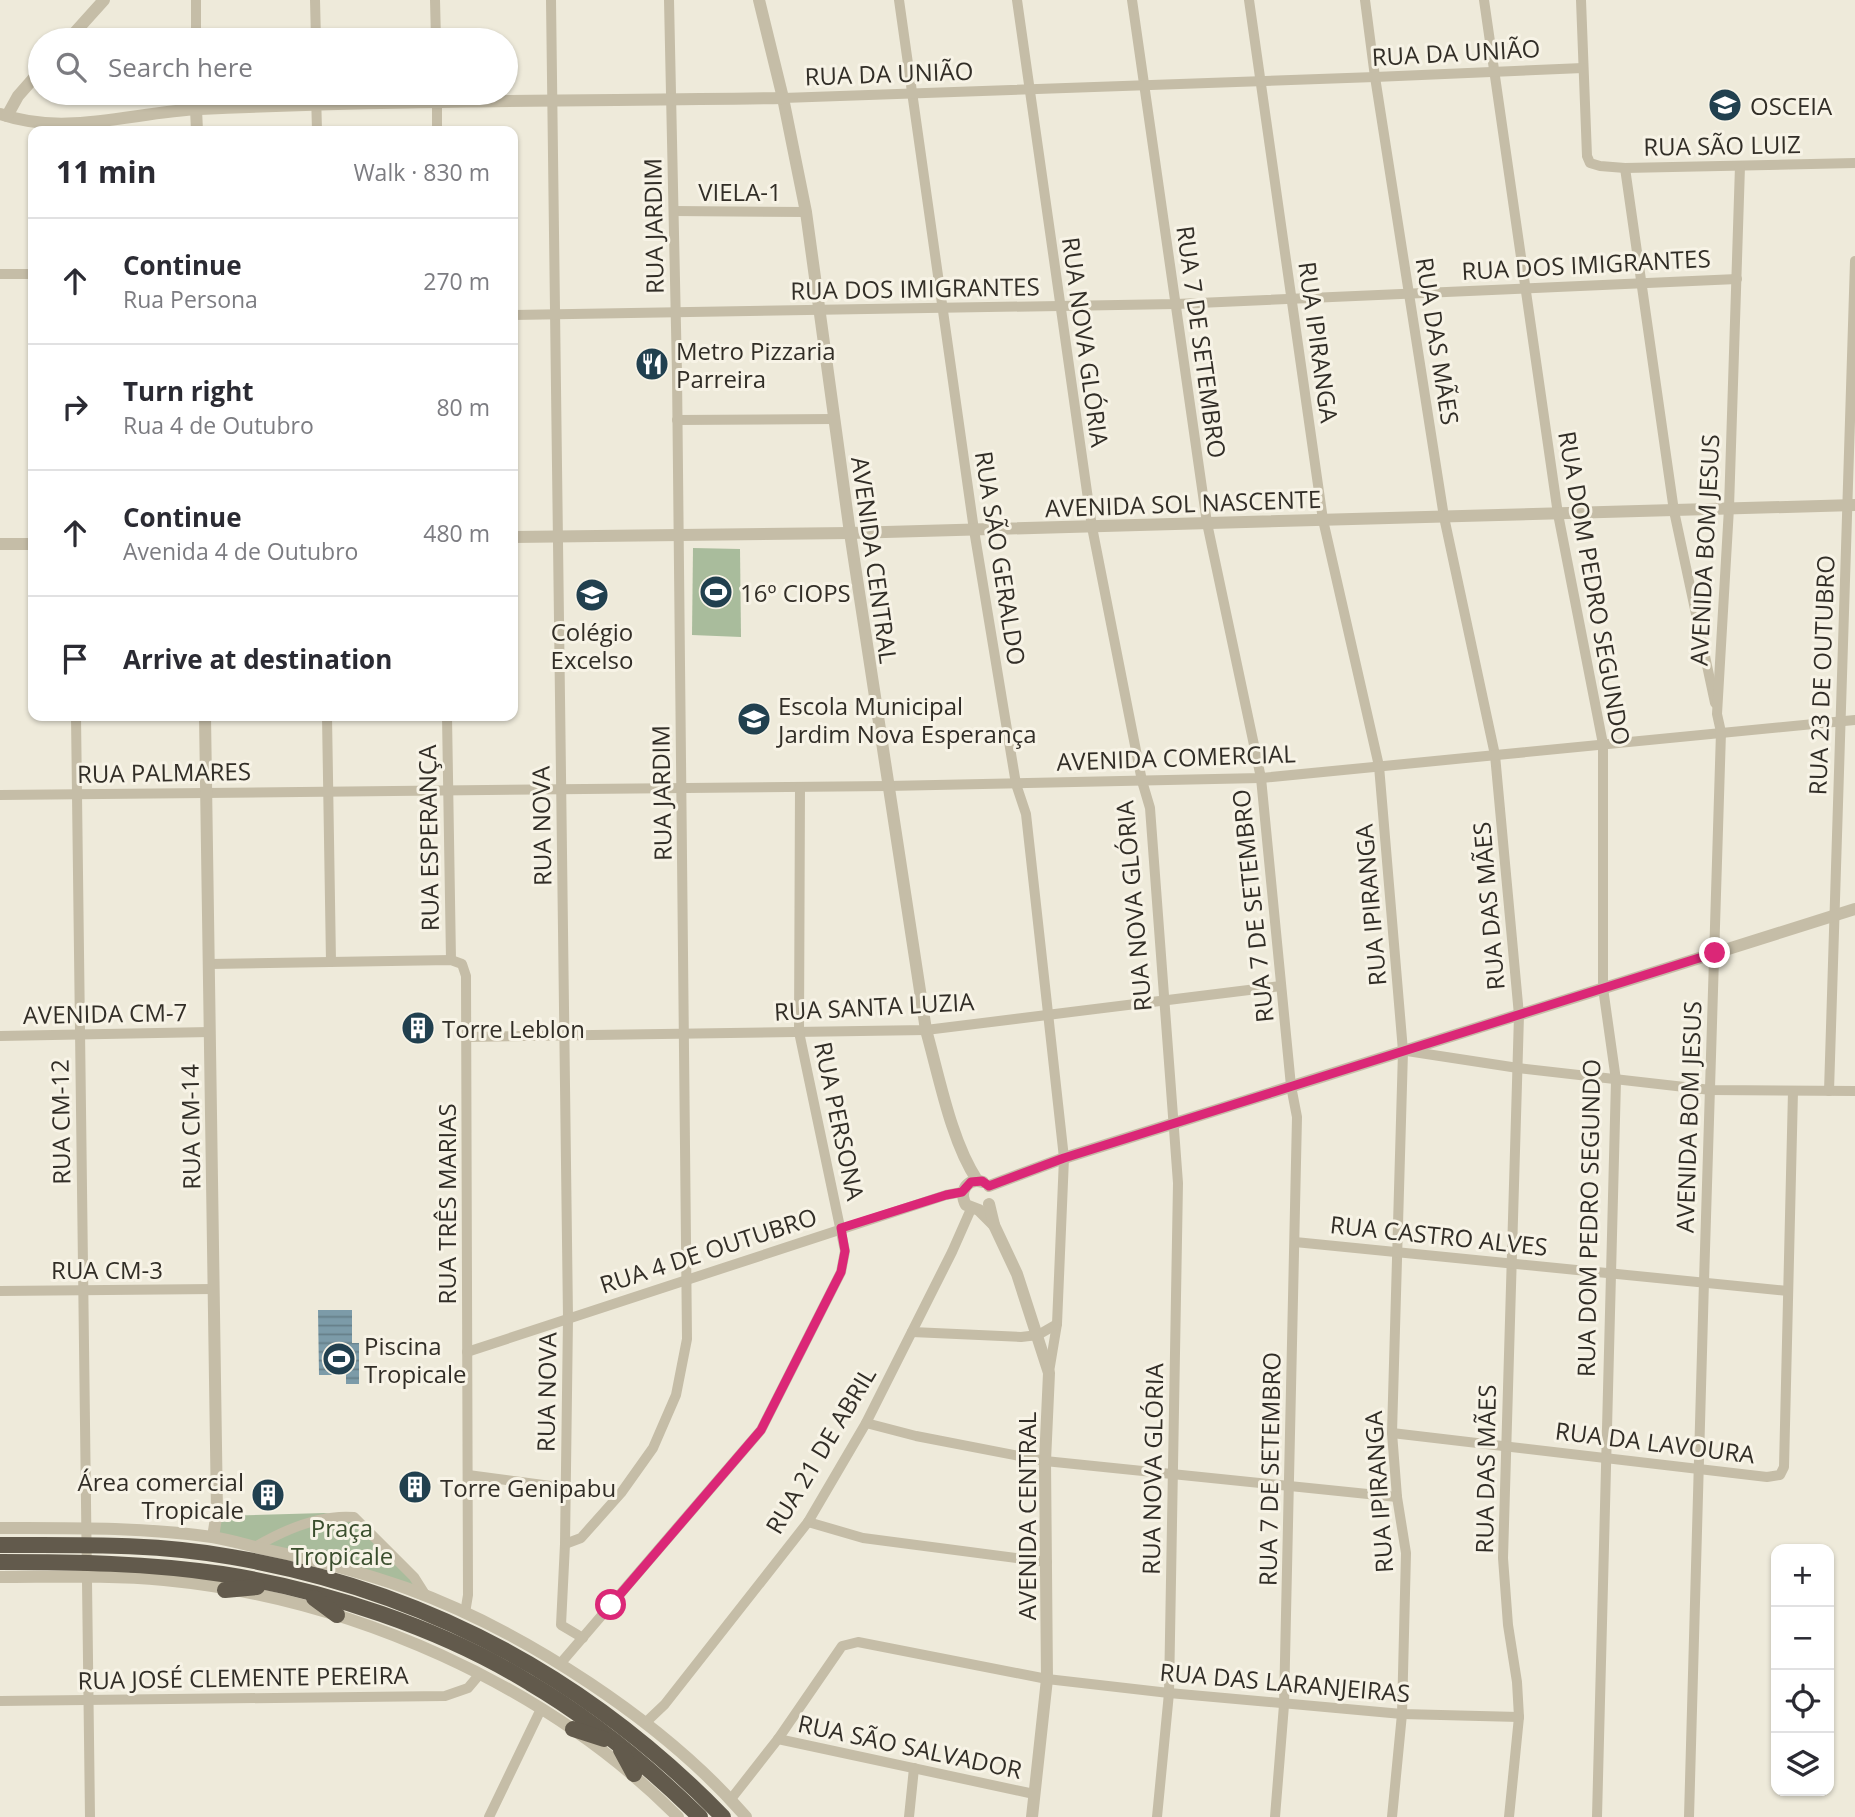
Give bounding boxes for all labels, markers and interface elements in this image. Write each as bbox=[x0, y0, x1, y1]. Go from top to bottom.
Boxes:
search box bbox=[28, 28, 518, 105]
street label: RUA DA UNIÃO bbox=[1371, 31, 1541, 73]
icon: search bbox=[52, 48, 90, 86]
text: Search here bbox=[108, 49, 253, 85]
street label: RUA DA UNIÃO bbox=[804, 54, 974, 92]
school or university icon: OSCEIA bbox=[1706, 86, 1744, 124]
place label: OSCEIA bbox=[1750, 89, 1833, 122]
street label: RUA SÃO LUIZ bbox=[1643, 127, 1801, 163]
text: 11 min bbox=[56, 151, 156, 192]
text: Walk · 830 m bbox=[353, 156, 490, 188]
street label: RUA JARDIM bbox=[635, 158, 671, 294]
street label: VIELA-1 bbox=[698, 175, 782, 208]
street label: RUA 7 DE SETEMBRO bbox=[1169, 224, 1235, 460]
street label: RUA NOVA GLÓRIA bbox=[1055, 235, 1117, 450]
street label: RUA DOS IMIGRANTES bbox=[1461, 241, 1711, 287]
text: Continue bbox=[123, 247, 242, 283]
street label: RUA DAS MÃES bbox=[1408, 255, 1468, 427]
street label: RUA IPIRANGA bbox=[1291, 259, 1347, 425]
icon: ahead bbox=[56, 262, 94, 300]
text: 270 m bbox=[423, 265, 490, 297]
street label: RUA DOS IMIGRANTES bbox=[790, 269, 1040, 307]
text: Rua Persona bbox=[123, 283, 258, 315]
place label: Metro Pizzaria Parreira bbox=[676, 334, 836, 395]
restaurant icon: Metro Pizzaria Parreira bbox=[633, 345, 671, 383]
text: Turn right bbox=[123, 373, 254, 409]
icon: right bbox=[56, 388, 94, 426]
text: 80 m bbox=[436, 391, 490, 423]
text: Rua 4 de Outubro bbox=[123, 409, 314, 441]
street label: RUA DOM PEDRO SEGUNDO bbox=[1551, 428, 1639, 748]
street label: AVENIDA BOM JESUS bbox=[1681, 433, 1727, 667]
street label: RUA SÃO GERALDO bbox=[968, 449, 1034, 667]
street label: AVENIDA CENTRAL bbox=[844, 454, 906, 666]
street label: AVENIDA SOL NASCENTE bbox=[1044, 482, 1322, 524]
text: Continue bbox=[123, 499, 242, 535]
icon: ahead bbox=[56, 514, 94, 552]
text: 480 m bbox=[423, 517, 490, 549]
text: Avenida 4 de Outubro bbox=[123, 535, 358, 567]
street label: RUA 23 DE OUTUBRO bbox=[1800, 554, 1842, 796]
sports icon: 16º CIOPS bbox=[697, 573, 735, 611]
school or university icon: Colégio Excelso bbox=[573, 576, 611, 614]
place label: 16º CIOPS bbox=[740, 576, 851, 609]
place label: Colégio Excelso bbox=[551, 615, 633, 676]
icon: arrive bbox=[56, 640, 94, 678]
text: Arrive at destination bbox=[123, 641, 392, 677]
place label: Escola Municipal Jardim Nova Esperança bbox=[776, 689, 1036, 750]
school or university icon: Escola Municipal Jardim Nova Esperança bbox=[735, 700, 773, 738]
street label: RUA JARDIM bbox=[643, 725, 679, 861]
street label: AVENIDA COMERCIAL bbox=[1056, 736, 1296, 778]
street label: RUA ESPERANÇA bbox=[410, 744, 446, 931]
street label: RUA PALMARES bbox=[77, 754, 251, 790]
street label: RUA NOVA bbox=[523, 765, 559, 886]
street label: RUA 7 DE SETEMBRO bbox=[1223, 788, 1281, 1024]
street label: RUA NOVA GLÓRIA bbox=[1107, 798, 1159, 1013]
street label: RUA DAS MÃES bbox=[1464, 820, 1512, 992]
street label: RUA IPIRANGA bbox=[1346, 822, 1394, 987]
route end bbox=[1699, 937, 1730, 968]
street label: RUA SANTA LUZIA bbox=[773, 984, 976, 1028]
street label: AVENIDA CM-7 bbox=[22, 995, 188, 1031]
street label: AVENIDA BOM JESUS bbox=[1667, 1000, 1709, 1234]
building icon: Torre Leblon bbox=[399, 1009, 437, 1047]
place label: Torre Leblon bbox=[442, 1012, 585, 1045]
street label: RUA PERSONA bbox=[807, 1039, 873, 1204]
street label: RUA CM-12 bbox=[42, 1059, 78, 1185]
street label: RUA DOM PEDRO SEGUNDO bbox=[1569, 1059, 1607, 1377]
street label: RUA CM-14 bbox=[172, 1064, 208, 1190]
street label: RUA TRÊS MARIAS bbox=[430, 1103, 463, 1305]
street label: RUA 4 DE OUTUBRO bbox=[595, 1199, 821, 1301]
street label: RUA CASTRO ALVES bbox=[1329, 1207, 1549, 1263]
street label: RUA CM-3 bbox=[51, 1253, 163, 1286]
place label: Piscina Tropicale bbox=[364, 1329, 467, 1390]
street label: RUA NOVA bbox=[528, 1331, 564, 1452]
sports icon: Piscina Tropicale bbox=[320, 1340, 358, 1378]
street label: RUA 7 DE SETEMBRO bbox=[1250, 1352, 1288, 1586]
street label: RUA 21 DE ABRIL bbox=[757, 1360, 883, 1540]
street label: RUA NOVA GLÓRIA bbox=[1134, 1362, 1170, 1575]
street label: RUA DAS MÃES bbox=[1467, 1384, 1503, 1554]
street label: RUA IPIRANGA bbox=[1356, 1409, 1400, 1574]
street label: AVENIDA CENTRAL bbox=[1010, 1412, 1043, 1620]
street label: RUA DA LAVOURA bbox=[1553, 1413, 1757, 1471]
place label: Área comercial Tropicale bbox=[78, 1465, 244, 1526]
building icon: Torre Genipabu bbox=[396, 1468, 434, 1506]
place label: Torre Genipabu bbox=[440, 1471, 616, 1504]
building icon: Área comercial Tropicale bbox=[249, 1476, 287, 1514]
park label: Praça Tropicale bbox=[291, 1511, 393, 1572]
map controls bbox=[1771, 1544, 1834, 1796]
button: + bbox=[1771, 1544, 1834, 1607]
route start bbox=[595, 1589, 626, 1620]
button: − bbox=[1771, 1607, 1834, 1670]
street label: RUA DAS LARANJEIRAS bbox=[1158, 1655, 1412, 1709]
street label: RUA JOSÉ CLEMENTE PEREIRA bbox=[77, 1658, 410, 1696]
button: locate bbox=[1771, 1670, 1834, 1733]
street label: RUA SÃO SALVADOR bbox=[795, 1706, 1025, 1786]
button: layers bbox=[1771, 1733, 1834, 1796]

